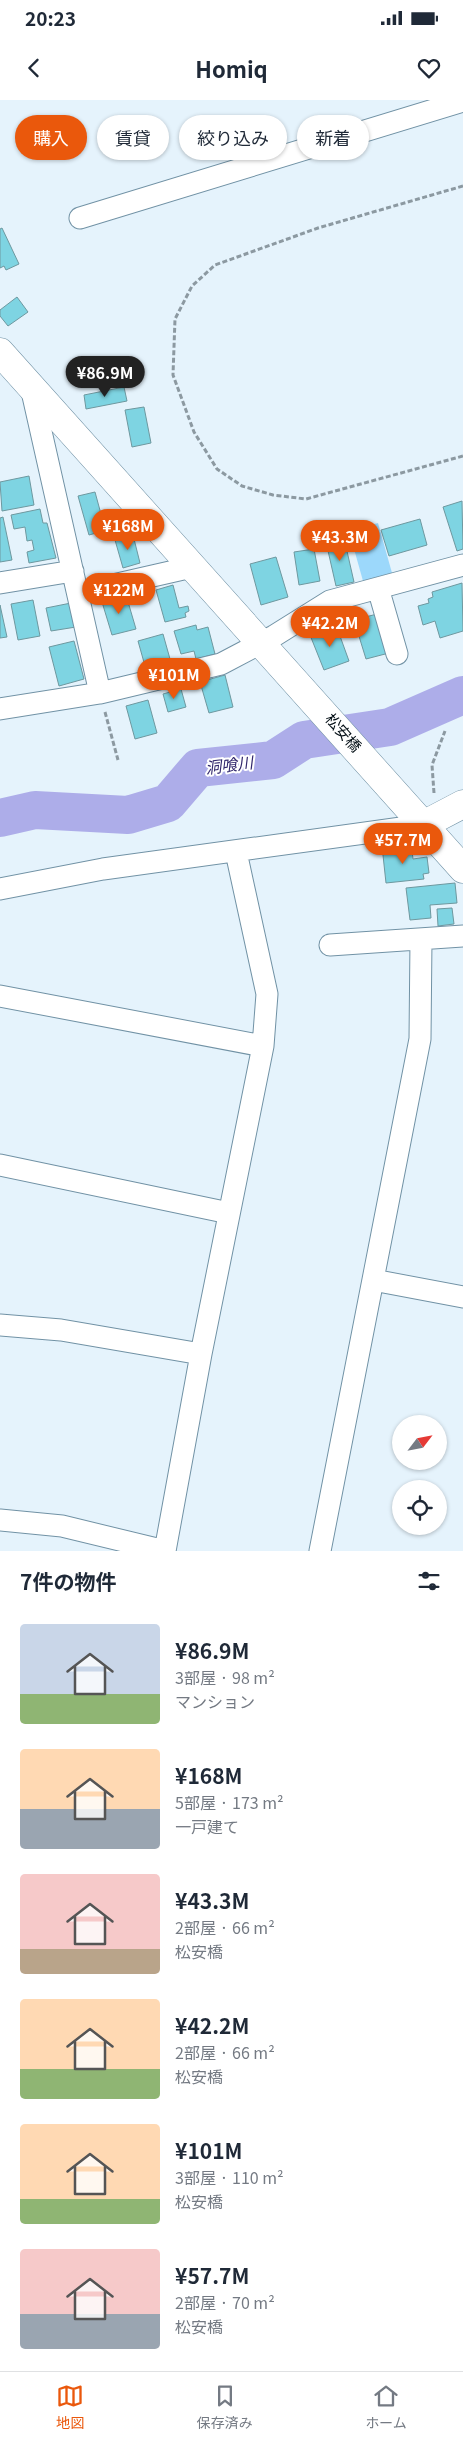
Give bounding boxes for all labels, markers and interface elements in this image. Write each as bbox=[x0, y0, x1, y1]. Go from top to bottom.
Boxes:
text: 20:23 bbox=[25, 4, 76, 31]
text: Homiq bbox=[195, 52, 268, 84]
icon: back bbox=[20, 54, 48, 82]
icon: heart bbox=[415, 54, 443, 82]
chip: 購入 bbox=[15, 115, 87, 160]
chip: 賃貸 bbox=[97, 115, 169, 160]
chip: 絞り込み bbox=[179, 115, 287, 160]
chip: 新着 bbox=[297, 115, 369, 160]
pin: ¥86.9M bbox=[64, 356, 146, 398]
text: ¥86.9M bbox=[77, 360, 133, 384]
pin: ¥168M bbox=[93, 508, 163, 551]
text: ¥168M bbox=[102, 513, 154, 537]
pin: ¥43.3M bbox=[299, 520, 381, 562]
text: ¥43.3M bbox=[312, 524, 368, 548]
pin: ¥122M bbox=[84, 572, 154, 615]
text: ¥122M bbox=[93, 577, 145, 601]
pin: ¥42.2M bbox=[289, 606, 371, 648]
text: ¥42.2M bbox=[302, 610, 358, 634]
pin: ¥101M bbox=[139, 658, 209, 700]
text: ¥101M bbox=[148, 662, 200, 686]
street label: 松安橋 bbox=[321, 708, 367, 756]
water label: 洞喰川 bbox=[204, 749, 256, 779]
pin: ¥57.7M bbox=[362, 822, 444, 865]
text: ¥57.7M bbox=[375, 827, 431, 851]
north arrow bbox=[392, 1415, 448, 1470]
map controls bbox=[392, 1415, 447, 1535]
button: locate bbox=[392, 1480, 447, 1535]
text: 7件の物件 bbox=[20, 1566, 116, 1596]
icon: filters bbox=[415, 1567, 443, 1595]
text: ¥86.9M bbox=[175, 1635, 249, 1665]
icon: home bbox=[60, 1644, 120, 1704]
text: 3部屋 · 98 m² bbox=[175, 1665, 275, 1689]
text: マンション bbox=[175, 1689, 255, 1713]
text: ¥168M bbox=[175, 1760, 242, 1790]
icon: home bbox=[60, 1769, 120, 1829]
text: 5部屋 · 173 m² bbox=[175, 1790, 284, 1814]
text: 一戸建て bbox=[175, 1814, 239, 1838]
text: ¥43.3M bbox=[175, 1885, 249, 1915]
icon: home bbox=[60, 1894, 120, 1954]
text: 2部屋 · 66 m² bbox=[175, 1915, 275, 1939]
text: 松安橋 bbox=[175, 1939, 223, 1963]
text: ¥42.2M bbox=[175, 2010, 249, 2040]
icon: home bbox=[60, 2019, 120, 2079]
text: 2部屋 · 66 m² bbox=[175, 2040, 275, 2064]
text: 松安橋 bbox=[175, 2064, 223, 2088]
text: ¥101M bbox=[175, 2135, 242, 2165]
icon: home bbox=[60, 2144, 120, 2204]
text: 3部屋 · 110 m² bbox=[175, 2165, 284, 2189]
text: 松安橋 bbox=[175, 2189, 223, 2213]
text: ¥57.7M bbox=[175, 2260, 249, 2290]
icon: home bbox=[60, 2269, 120, 2329]
text: 2部屋 · 70 m² bbox=[175, 2290, 275, 2314]
text: 松安橋 bbox=[175, 2314, 223, 2338]
tab: 地図 bbox=[56, 2382, 84, 2432]
tab: 保存済み bbox=[197, 2382, 253, 2432]
tab: ホーム bbox=[365, 2382, 407, 2432]

